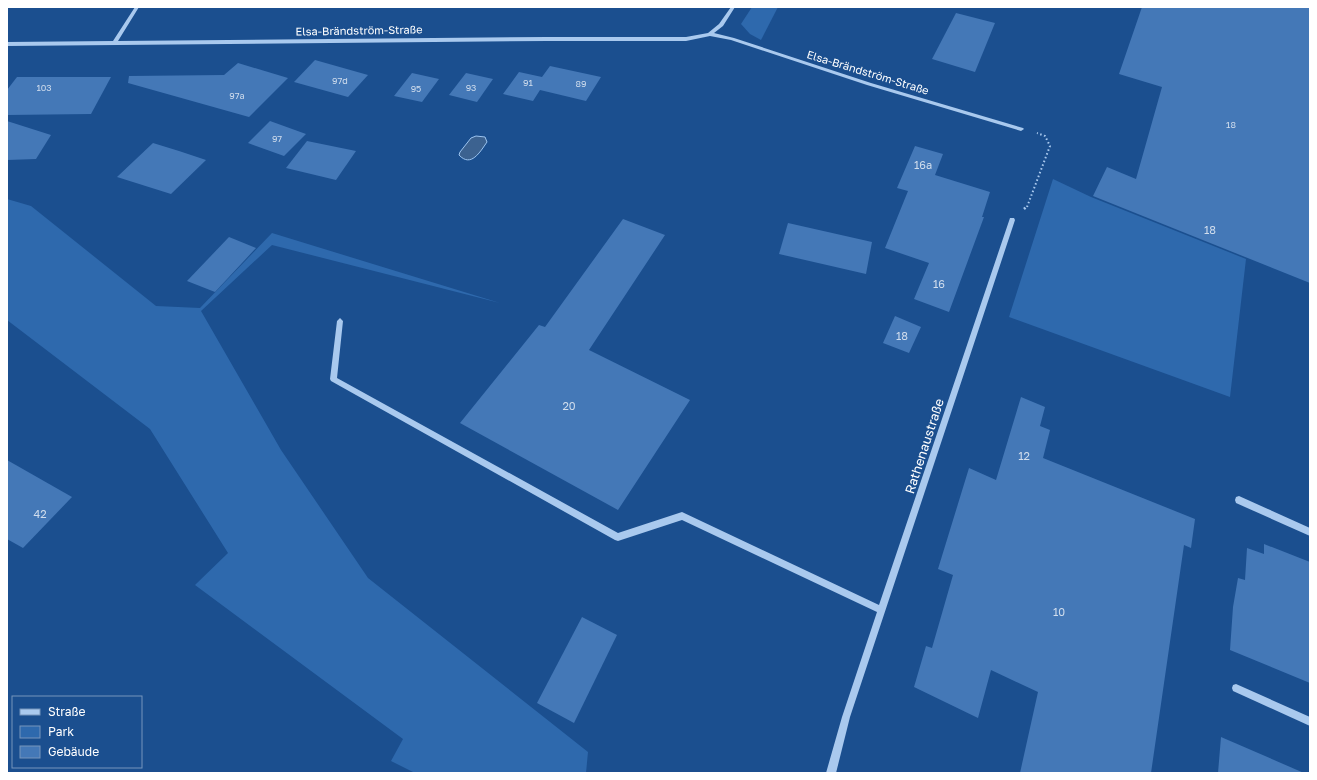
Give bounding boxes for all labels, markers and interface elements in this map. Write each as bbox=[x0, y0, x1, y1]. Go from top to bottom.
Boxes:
street label: Elsa-Brändström-Straße bbox=[295, 22, 423, 38]
street label: Elsa-Brändström-Straße bbox=[805, 47, 931, 97]
house number: 97d bbox=[332, 75, 348, 86]
house number: 91 bbox=[523, 77, 534, 88]
house number: 89 bbox=[576, 78, 586, 89]
house number: 103 bbox=[36, 82, 52, 93]
house number: 93 bbox=[466, 82, 476, 93]
house number: 95 bbox=[411, 83, 421, 94]
house number: 97a bbox=[229, 90, 245, 101]
house number: 18 bbox=[1226, 119, 1236, 130]
house number: 97 bbox=[272, 133, 282, 144]
house number: 16a bbox=[914, 158, 932, 171]
house number: 18 bbox=[1204, 223, 1216, 236]
house number: 16 bbox=[933, 277, 945, 290]
house number: 18 bbox=[896, 329, 908, 342]
street label: Rathenaustraße bbox=[901, 396, 947, 496]
house number: 20 bbox=[562, 399, 576, 412]
house number: 12 bbox=[1018, 449, 1030, 462]
house number: 42 bbox=[33, 507, 47, 520]
house number: 10 bbox=[1053, 605, 1065, 618]
legend bbox=[12, 696, 142, 768]
text: Straße bbox=[48, 704, 86, 719]
text: Park bbox=[48, 724, 74, 739]
text: Gebäude bbox=[48, 744, 99, 759]

